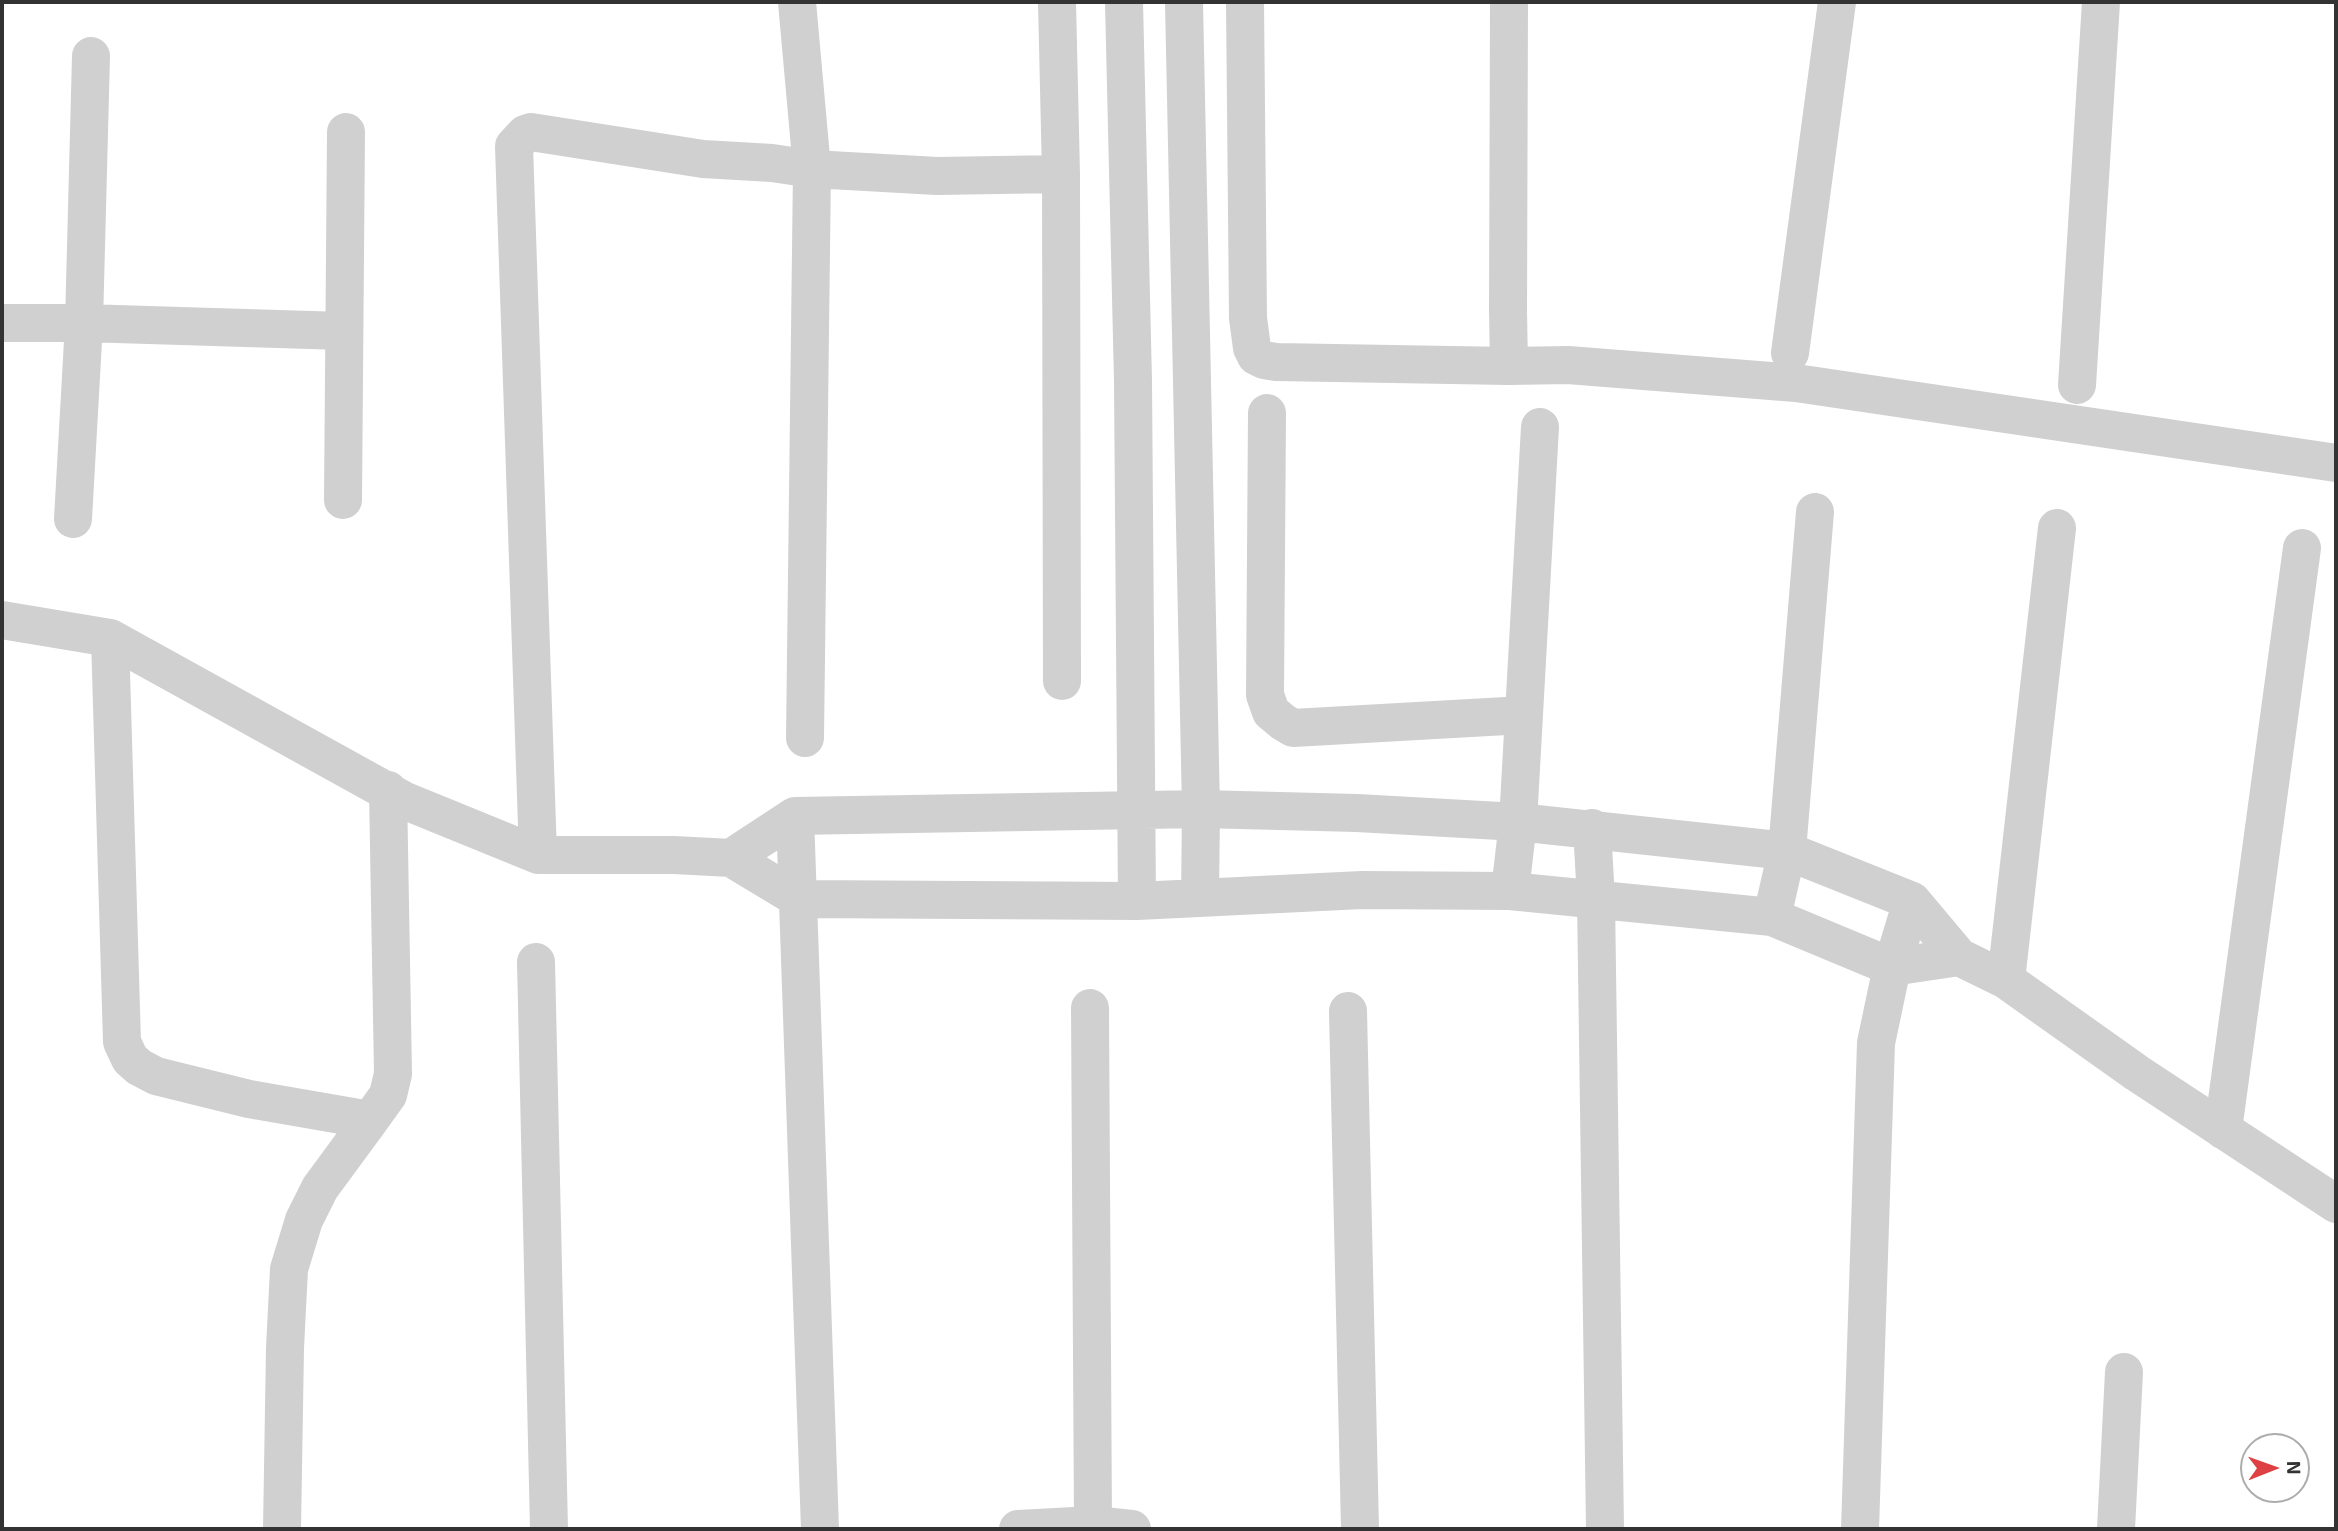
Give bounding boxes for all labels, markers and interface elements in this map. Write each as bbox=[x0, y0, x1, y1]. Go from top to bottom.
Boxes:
north arrow bbox=[2240, 1433, 2310, 1503]
text: N bbox=[2283, 1461, 2306, 1475]

